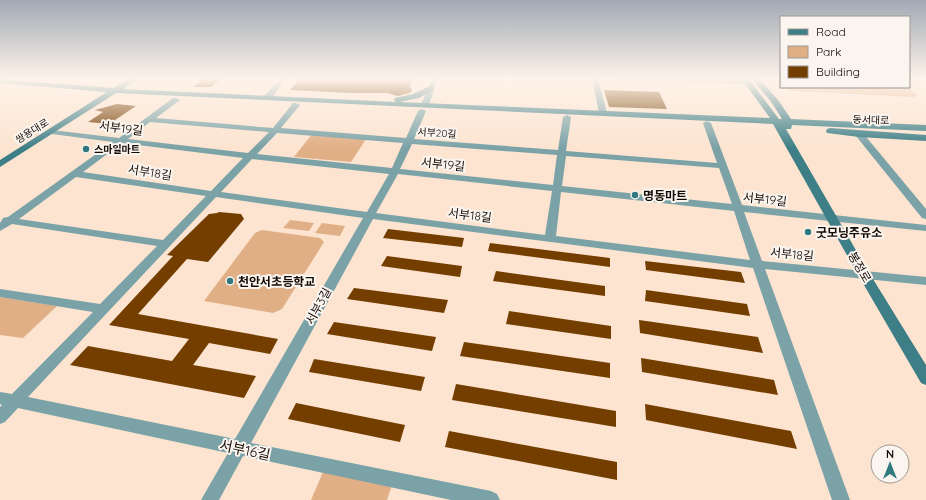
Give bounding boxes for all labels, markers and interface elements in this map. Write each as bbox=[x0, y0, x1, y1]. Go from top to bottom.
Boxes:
legend bbox=[780, 16, 910, 88]
text: Road bbox=[816, 24, 846, 39]
text: Park bbox=[816, 44, 841, 59]
text: Building bbox=[816, 64, 860, 79]
street label: 동서대로 bbox=[852, 113, 890, 127]
street label: 쌍용대로 bbox=[13, 116, 51, 146]
street label: 서부19길 bbox=[98, 118, 144, 138]
street label: 서부20길 bbox=[417, 125, 457, 141]
place label: 스마일마트 bbox=[94, 143, 140, 156]
marker: 스마일마트 bbox=[81, 144, 91, 154]
street label: 서부19길 bbox=[420, 154, 466, 174]
street label: 서부18길 bbox=[127, 161, 173, 183]
place label: 명동마트 bbox=[643, 188, 687, 203]
street label: 서부19길 bbox=[742, 189, 788, 209]
marker: 명동마트 bbox=[630, 190, 640, 200]
street label: 서부18길 bbox=[447, 205, 493, 225]
place label: 굿모닝주유소 bbox=[816, 225, 882, 240]
marker: 굿모닝주유소 bbox=[803, 227, 813, 237]
street label: 서부18길 bbox=[769, 245, 815, 263]
street label: 봉정로 bbox=[845, 249, 875, 285]
place label: 천안서초등학교 bbox=[238, 274, 315, 289]
marker: 천안서초등학교 bbox=[225, 276, 235, 286]
street label: 서부3길 bbox=[302, 285, 334, 327]
street label: 서부16길 bbox=[218, 436, 272, 464]
north arrow bbox=[870, 444, 910, 484]
text: N bbox=[886, 447, 894, 461]

